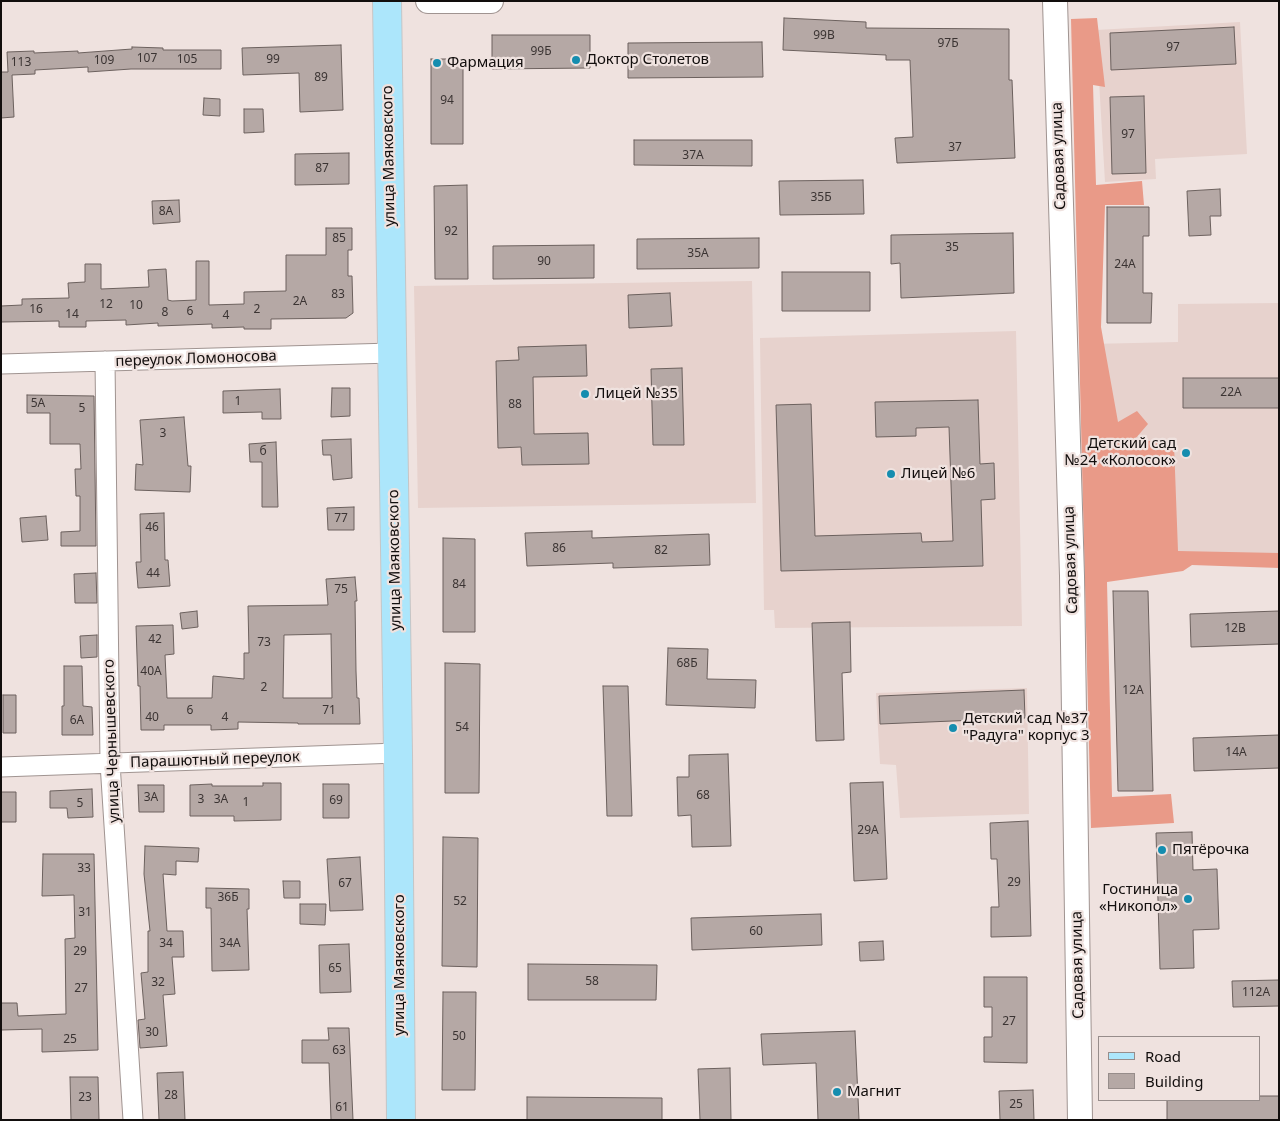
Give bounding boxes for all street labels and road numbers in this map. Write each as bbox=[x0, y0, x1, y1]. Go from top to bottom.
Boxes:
street label: улица Маяковского bbox=[379, 85, 399, 227]
street label: Садовая улица bbox=[1048, 102, 1070, 210]
street label: переулок Ломоносова bbox=[115, 347, 277, 371]
street label: улица Маяковского bbox=[385, 489, 405, 631]
street label: Садовая улица bbox=[1060, 506, 1082, 614]
street label: улица Чернышевского bbox=[100, 659, 124, 823]
street label: Парашютный переулок bbox=[130, 748, 300, 772]
street label: улица Маяковского bbox=[391, 894, 409, 1036]
street label: Садовая улица bbox=[1068, 911, 1088, 1019]

